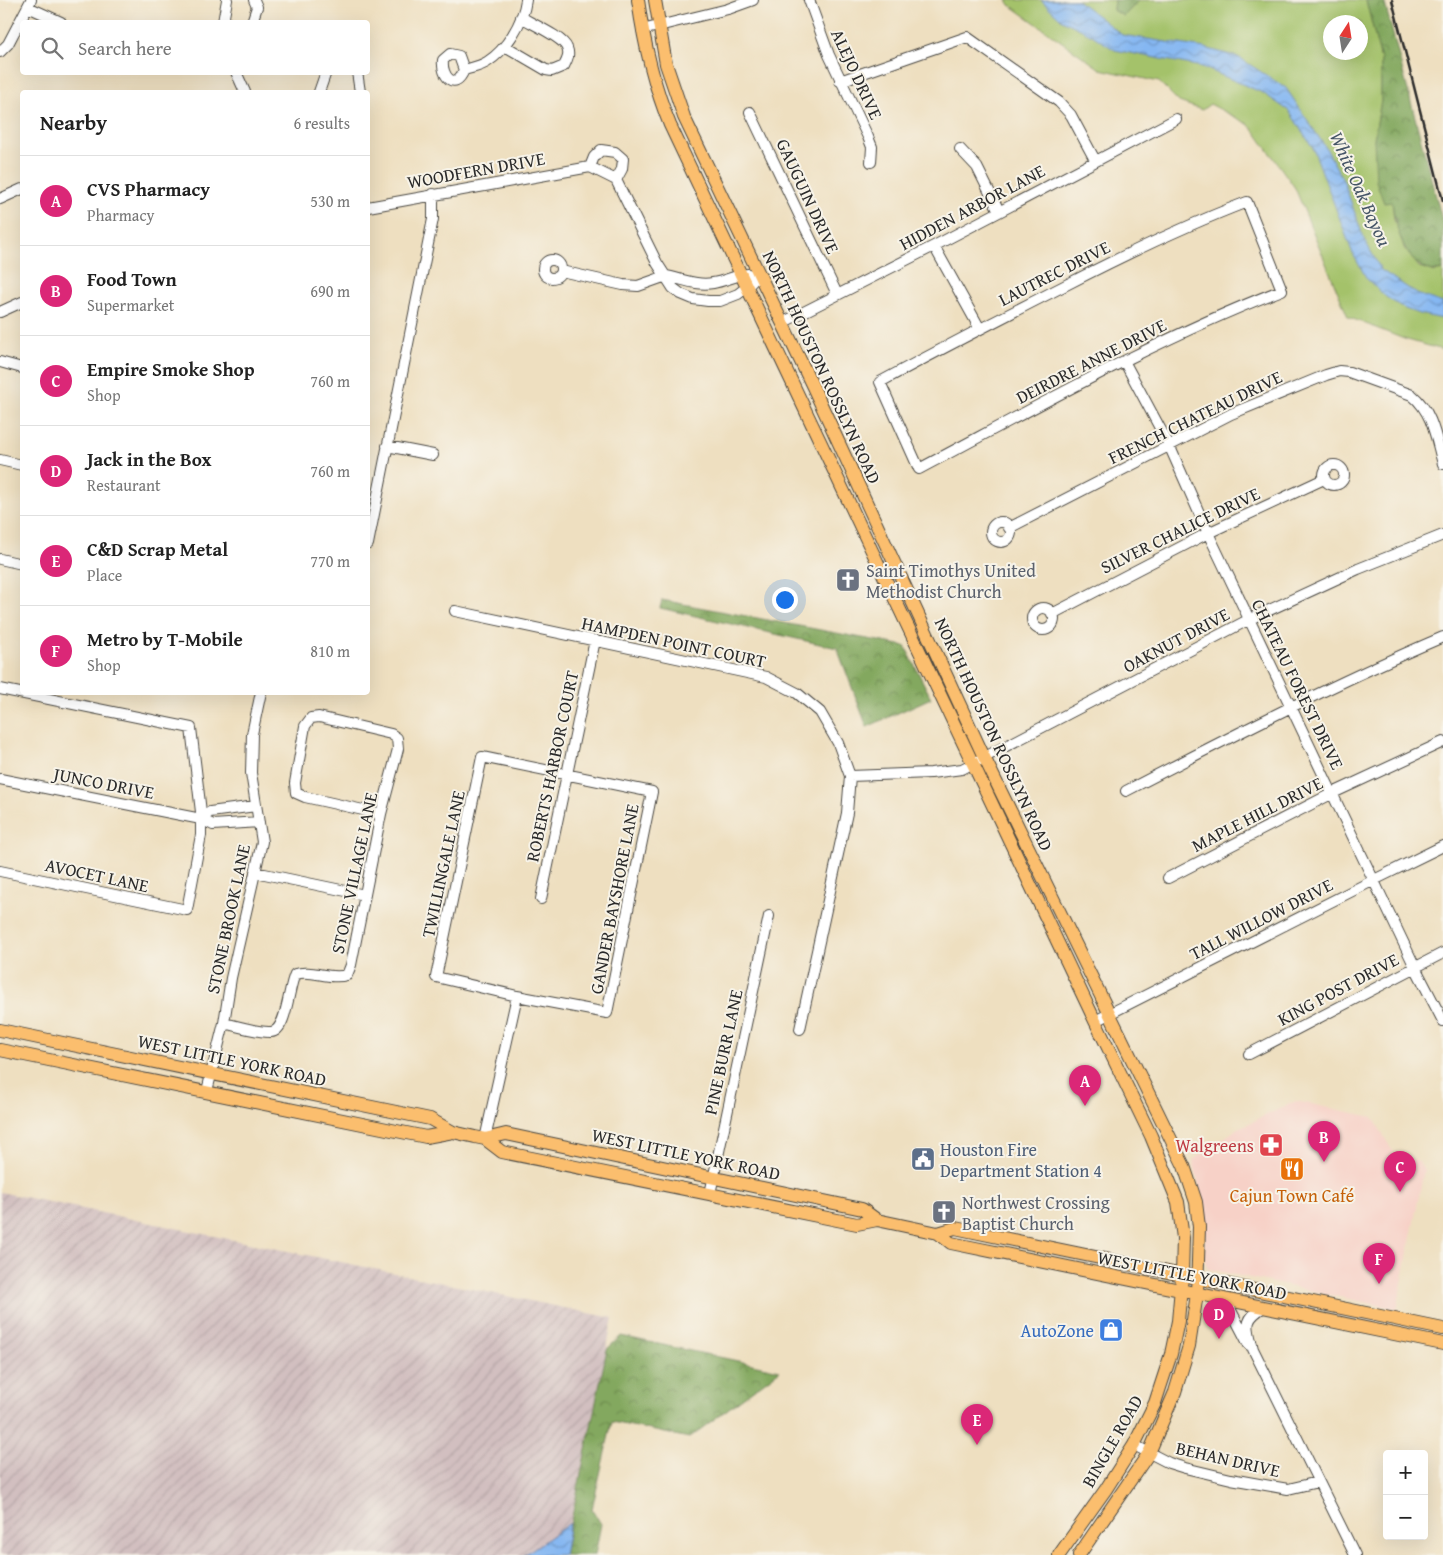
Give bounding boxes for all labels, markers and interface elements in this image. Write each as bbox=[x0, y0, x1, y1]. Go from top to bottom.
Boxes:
north arrow bbox=[1323, 15, 1368, 60]
search box bbox=[20, 20, 370, 75]
street label: ALEJO DRIVE bbox=[824, 24, 890, 124]
icon: search bbox=[38, 34, 66, 62]
text: Search here bbox=[78, 34, 172, 62]
text: Nearby bbox=[40, 107, 107, 138]
text: 6 results bbox=[293, 111, 350, 135]
water label: White Oak Bayou bbox=[1323, 127, 1399, 251]
street label: GAUGUIN DRIVE bbox=[770, 134, 846, 258]
street label: WOODFERN DRIVE bbox=[405, 145, 547, 195]
street label: HIDDEN ARBOR LANE bbox=[894, 157, 1050, 257]
text: CVS Pharmacy bbox=[87, 175, 210, 203]
text: A bbox=[51, 189, 61, 213]
text: 530 m bbox=[310, 189, 350, 213]
text: Pharmacy bbox=[87, 203, 154, 227]
street label: LAUTREC DRIVE bbox=[994, 233, 1114, 313]
street label: NORTH HOUSTON ROSSLYN ROAD bbox=[756, 246, 888, 488]
text: Food Town bbox=[87, 265, 177, 293]
text: B bbox=[51, 279, 61, 303]
text: 690 m bbox=[310, 279, 350, 303]
text: Supermarket bbox=[87, 293, 174, 317]
street label: DEIRDRE ANNE DRIVE bbox=[1011, 311, 1171, 411]
text: Empire Smoke Shop bbox=[87, 355, 255, 383]
street label: FRENCH CHATEAU DRIVE bbox=[1103, 363, 1287, 471]
text: C bbox=[51, 369, 61, 393]
text: 760 m bbox=[310, 369, 350, 393]
text: Shop bbox=[87, 383, 121, 407]
text: Jack in the Box bbox=[87, 445, 211, 473]
text: D bbox=[51, 459, 61, 483]
text: 760 m bbox=[310, 459, 350, 483]
text: Restaurant bbox=[87, 473, 161, 497]
street label: SILVER CHALICE DRIVE bbox=[1096, 480, 1264, 580]
text: C&D Scrap Metal bbox=[87, 535, 228, 563]
text: E bbox=[52, 549, 60, 573]
text: 770 m bbox=[310, 549, 350, 573]
place label: Saint Timothys United Methodist Church bbox=[866, 557, 1036, 605]
text: Place bbox=[87, 563, 122, 587]
church icon: Saint Timothys United Methodist Church bbox=[835, 567, 861, 593]
your location bbox=[772, 587, 798, 613]
street label: CHATEAU FOREST DRIVE bbox=[1245, 594, 1351, 774]
street label: OAKNUT DRIVE bbox=[1118, 601, 1234, 679]
street label: HAMPDEN POINT COURT bbox=[579, 609, 769, 675]
street label: NORTH HOUSTON ROSSLYN ROAD bbox=[928, 613, 1060, 855]
text: Metro by T-Mobile bbox=[87, 625, 243, 653]
text: F bbox=[52, 639, 60, 663]
text: 810 m bbox=[310, 639, 350, 663]
text: Shop bbox=[87, 653, 121, 677]
street label: ROBERTS HARBOR COURT bbox=[519, 668, 585, 864]
street label: JUNCO DRIVE bbox=[50, 760, 156, 806]
street label: MAPLE HILL DRIVE bbox=[1187, 769, 1327, 859]
street label: TWILLINGALE LANE bbox=[414, 788, 472, 940]
street label: STONE VILLAGE LANE bbox=[324, 790, 384, 956]
street label: GANDER BAYSHORE LANE bbox=[582, 802, 646, 996]
street label: STONE BROOK LANE bbox=[199, 842, 257, 996]
street label: AVOCET LANE bbox=[43, 851, 151, 899]
street label: TALL WILLOW DRIVE bbox=[1185, 871, 1337, 967]
street label: KING POST DRIVE bbox=[1273, 946, 1403, 1032]
street label: PINE BURR LANE bbox=[697, 987, 749, 1117]
street label: WEST LITTLE YORK ROAD bbox=[135, 1027, 329, 1093]
pin: A bbox=[1069, 1065, 1101, 1106]
street label: WEST LITTLE YORK ROAD bbox=[589, 1121, 783, 1187]
pin: B bbox=[1308, 1121, 1340, 1162]
place label: Walgreens bbox=[1176, 1132, 1254, 1159]
pharmacy icon: Walgreens bbox=[1258, 1132, 1284, 1158]
place label: Houston Fire Department Station 4 bbox=[940, 1136, 1102, 1184]
public building icon: Houston Fire Department Station 4 bbox=[910, 1146, 936, 1172]
pin: C bbox=[1384, 1151, 1416, 1192]
restaurant icon: Cajun Town Café bbox=[1279, 1156, 1305, 1182]
place label: Cajun Town Café bbox=[1230, 1182, 1354, 1209]
place label: Northwest Crossing Baptist Church bbox=[962, 1189, 1110, 1237]
church icon: Northwest Crossing Baptist Church bbox=[931, 1199, 957, 1225]
street label: WEST LITTLE YORK ROAD bbox=[1095, 1243, 1289, 1307]
pin: F bbox=[1363, 1243, 1395, 1284]
pin: D bbox=[1203, 1298, 1235, 1339]
place label: AutoZone bbox=[1021, 1317, 1094, 1344]
shop icon: AutoZone bbox=[1098, 1317, 1124, 1343]
street label: BINGLE ROAD bbox=[1075, 1390, 1149, 1492]
pin: E bbox=[961, 1404, 993, 1445]
street label: BEHAN DRIVE bbox=[1173, 1434, 1283, 1484]
map controls bbox=[1383, 1450, 1428, 1540]
button: + bbox=[1383, 1450, 1428, 1495]
button: − bbox=[1383, 1495, 1428, 1540]

